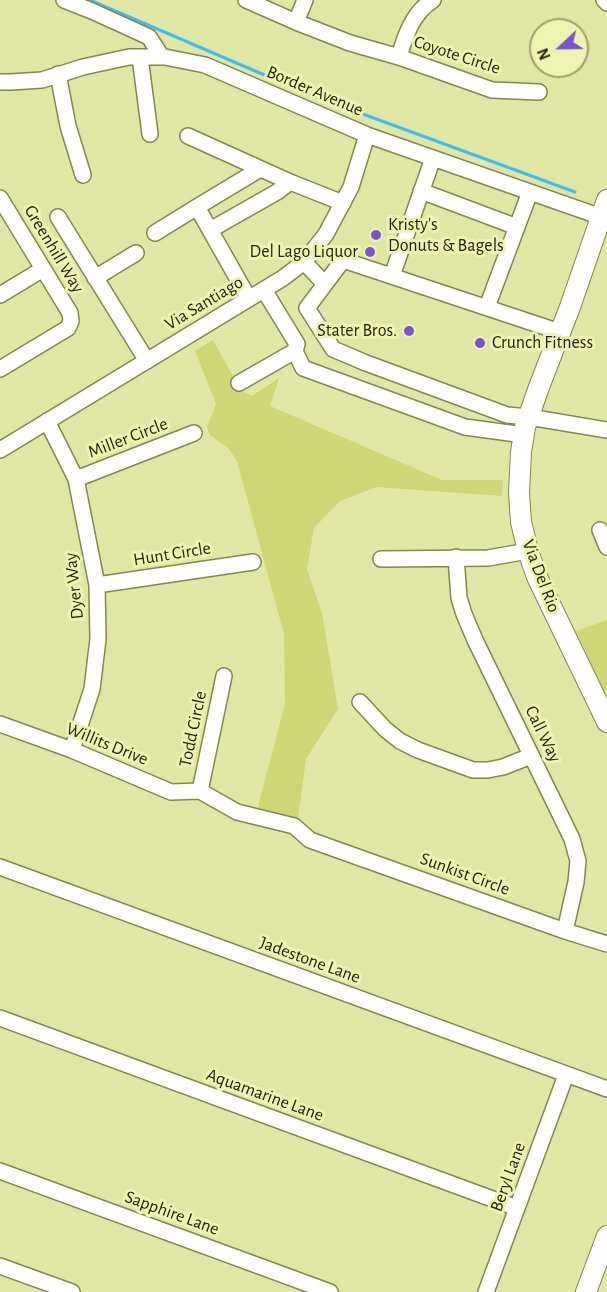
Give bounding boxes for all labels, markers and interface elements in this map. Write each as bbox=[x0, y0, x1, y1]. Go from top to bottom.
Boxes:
north arrow bbox=[529, 18, 589, 78]
street label: Coyote Circle bbox=[411, 31, 503, 79]
text: N bbox=[535, 46, 554, 62]
street label: Border Avenue bbox=[263, 61, 367, 121]
street label: Greenhill Way bbox=[19, 201, 89, 297]
place label: Kristy's Donuts & Bagels bbox=[388, 214, 504, 256]
marker: Kristy's Donuts & Bagels bbox=[369, 228, 383, 242]
place label: Del Lago Liquor bbox=[250, 241, 358, 263]
marker: Del Lago Liquor bbox=[363, 245, 377, 259]
street label: Via Santiago bbox=[161, 271, 247, 335]
place label: Stater Bros. bbox=[317, 320, 397, 342]
marker: Stater Bros. bbox=[402, 324, 416, 338]
place label: Crunch Fitness bbox=[492, 332, 593, 354]
marker: Crunch Fitness bbox=[473, 336, 487, 350]
street label: Miller Circle bbox=[85, 413, 171, 463]
street label: Hunt Circle bbox=[132, 537, 212, 571]
street label: Via Del Rio bbox=[517, 537, 565, 615]
street label: Dyer Way bbox=[60, 552, 88, 620]
street label: Todd Circle bbox=[174, 689, 212, 769]
street label: Call Way bbox=[520, 702, 566, 766]
street label: Willits Drive bbox=[63, 718, 151, 770]
street label: Sunkist Circle bbox=[417, 848, 513, 900]
street label: Jadestone Lane bbox=[257, 932, 363, 988]
street label: Aquamarine Lane bbox=[203, 1064, 327, 1126]
street label: Beryl Lane bbox=[486, 1139, 530, 1215]
street label: Sapphire Lane bbox=[122, 1186, 222, 1240]

